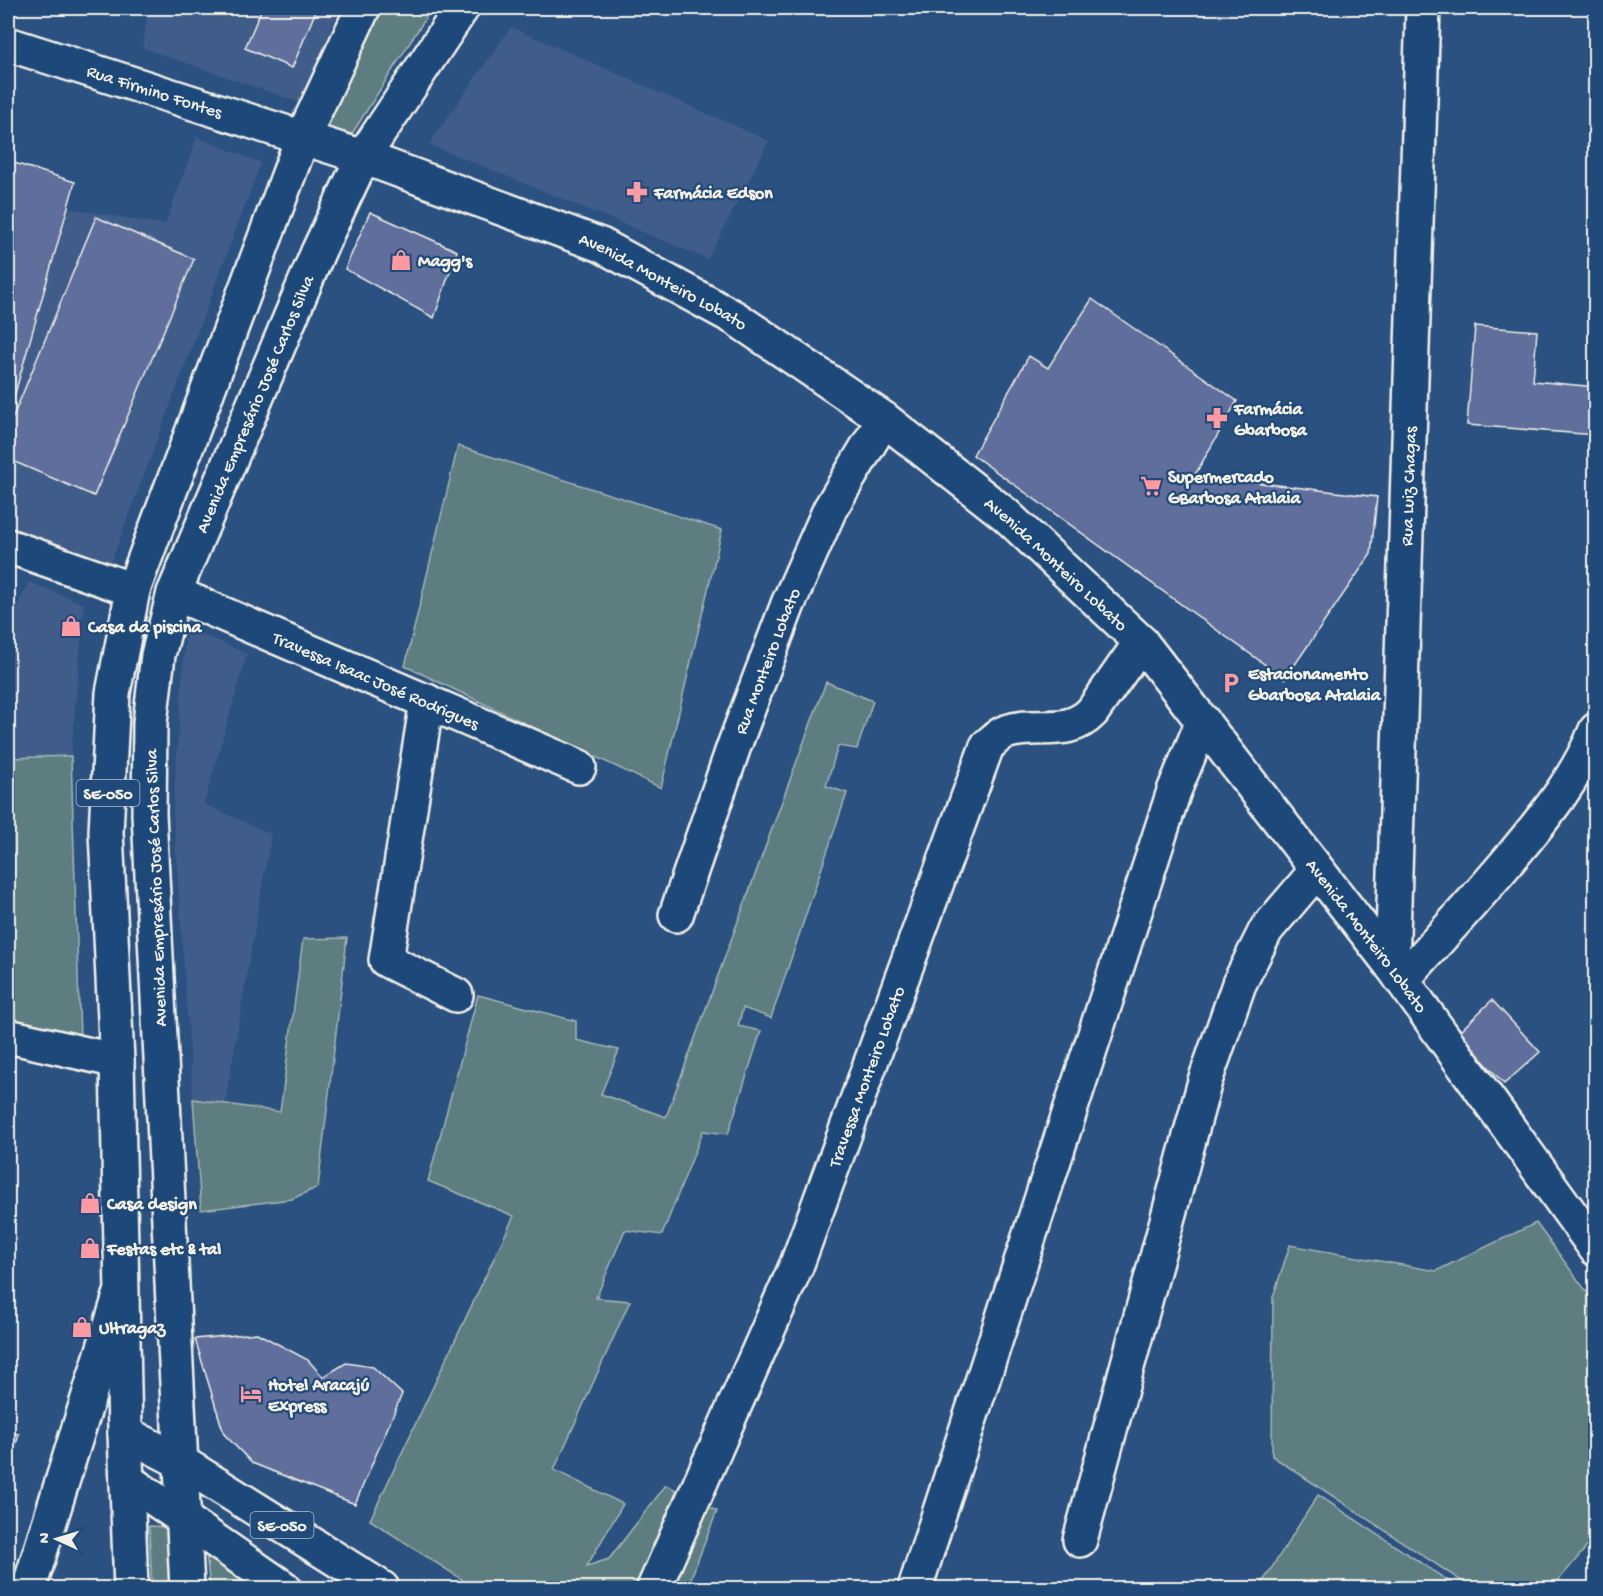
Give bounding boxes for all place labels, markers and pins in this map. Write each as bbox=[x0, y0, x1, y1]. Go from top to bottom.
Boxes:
pharmacy icon: Farmácia Edson bbox=[625, 180, 649, 204]
place label: Farmácia Edson bbox=[653, 184, 773, 205]
shop icon: Magg's bbox=[389, 248, 413, 272]
place label: Magg's bbox=[418, 252, 474, 273]
place label: Farmácia Gbarbosa bbox=[1233, 400, 1308, 442]
pharmacy icon: Farmácia Gbarbosa bbox=[1205, 406, 1229, 430]
place label: Supermercado GBarbosa Atalaia bbox=[1168, 468, 1301, 510]
supermarket icon: Supermercado GBarbosa Atalaia bbox=[1139, 474, 1163, 498]
shop icon: Casa da piscina bbox=[59, 614, 83, 638]
place label: Casa da piscina bbox=[87, 618, 202, 639]
place label: Estacionamento Gbarbosa Atalaia bbox=[1248, 665, 1382, 707]
parking icon: Estacionamento Gbarbosa Atalaia bbox=[1219, 671, 1243, 695]
shop icon: Casa design bbox=[78, 1191, 102, 1215]
place label: Casa design bbox=[106, 1195, 197, 1216]
shop icon: Festas etc & tal bbox=[78, 1236, 102, 1260]
place label: Festas etc & tal bbox=[106, 1240, 221, 1261]
shop icon: Ultragaz bbox=[70, 1315, 94, 1339]
place label: Ultragaz bbox=[99, 1319, 166, 1340]
place label: Hotel Aracajú Express bbox=[268, 1376, 370, 1418]
hotel icon: Hotel Aracajú Express bbox=[239, 1382, 263, 1406]

